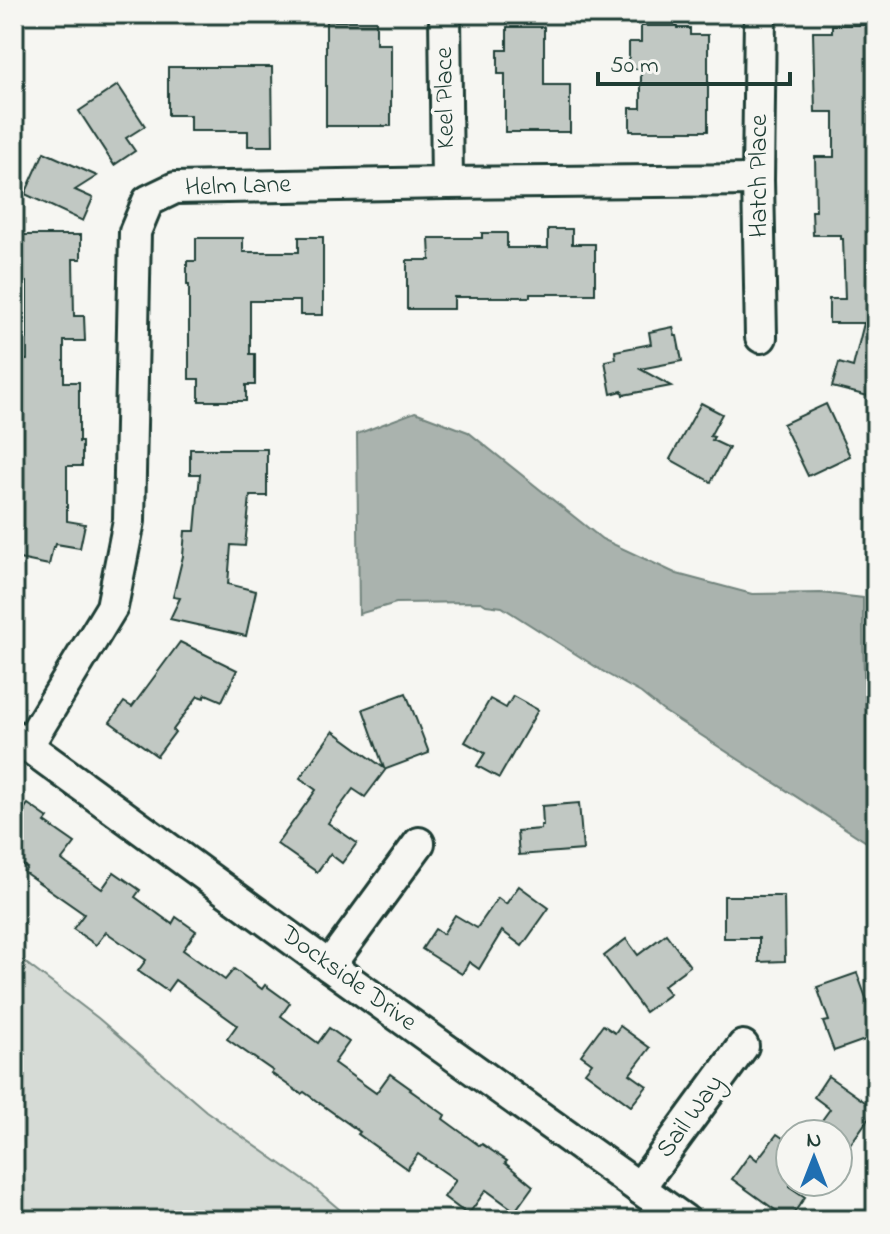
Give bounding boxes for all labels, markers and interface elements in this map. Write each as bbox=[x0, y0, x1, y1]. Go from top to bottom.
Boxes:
scale bar bbox=[598, 36, 790, 86]
street label: Keel Place bbox=[426, 46, 466, 149]
text: 50 m bbox=[610, 49, 659, 84]
street label: Hatch Place bbox=[741, 114, 779, 238]
street label: Helm Lane bbox=[184, 166, 292, 208]
street label: Dockside Drive bbox=[271, 916, 424, 1042]
street label: Sail Way bbox=[648, 1067, 734, 1167]
north arrow bbox=[774, 1118, 854, 1198]
text: N bbox=[807, 1125, 821, 1157]

